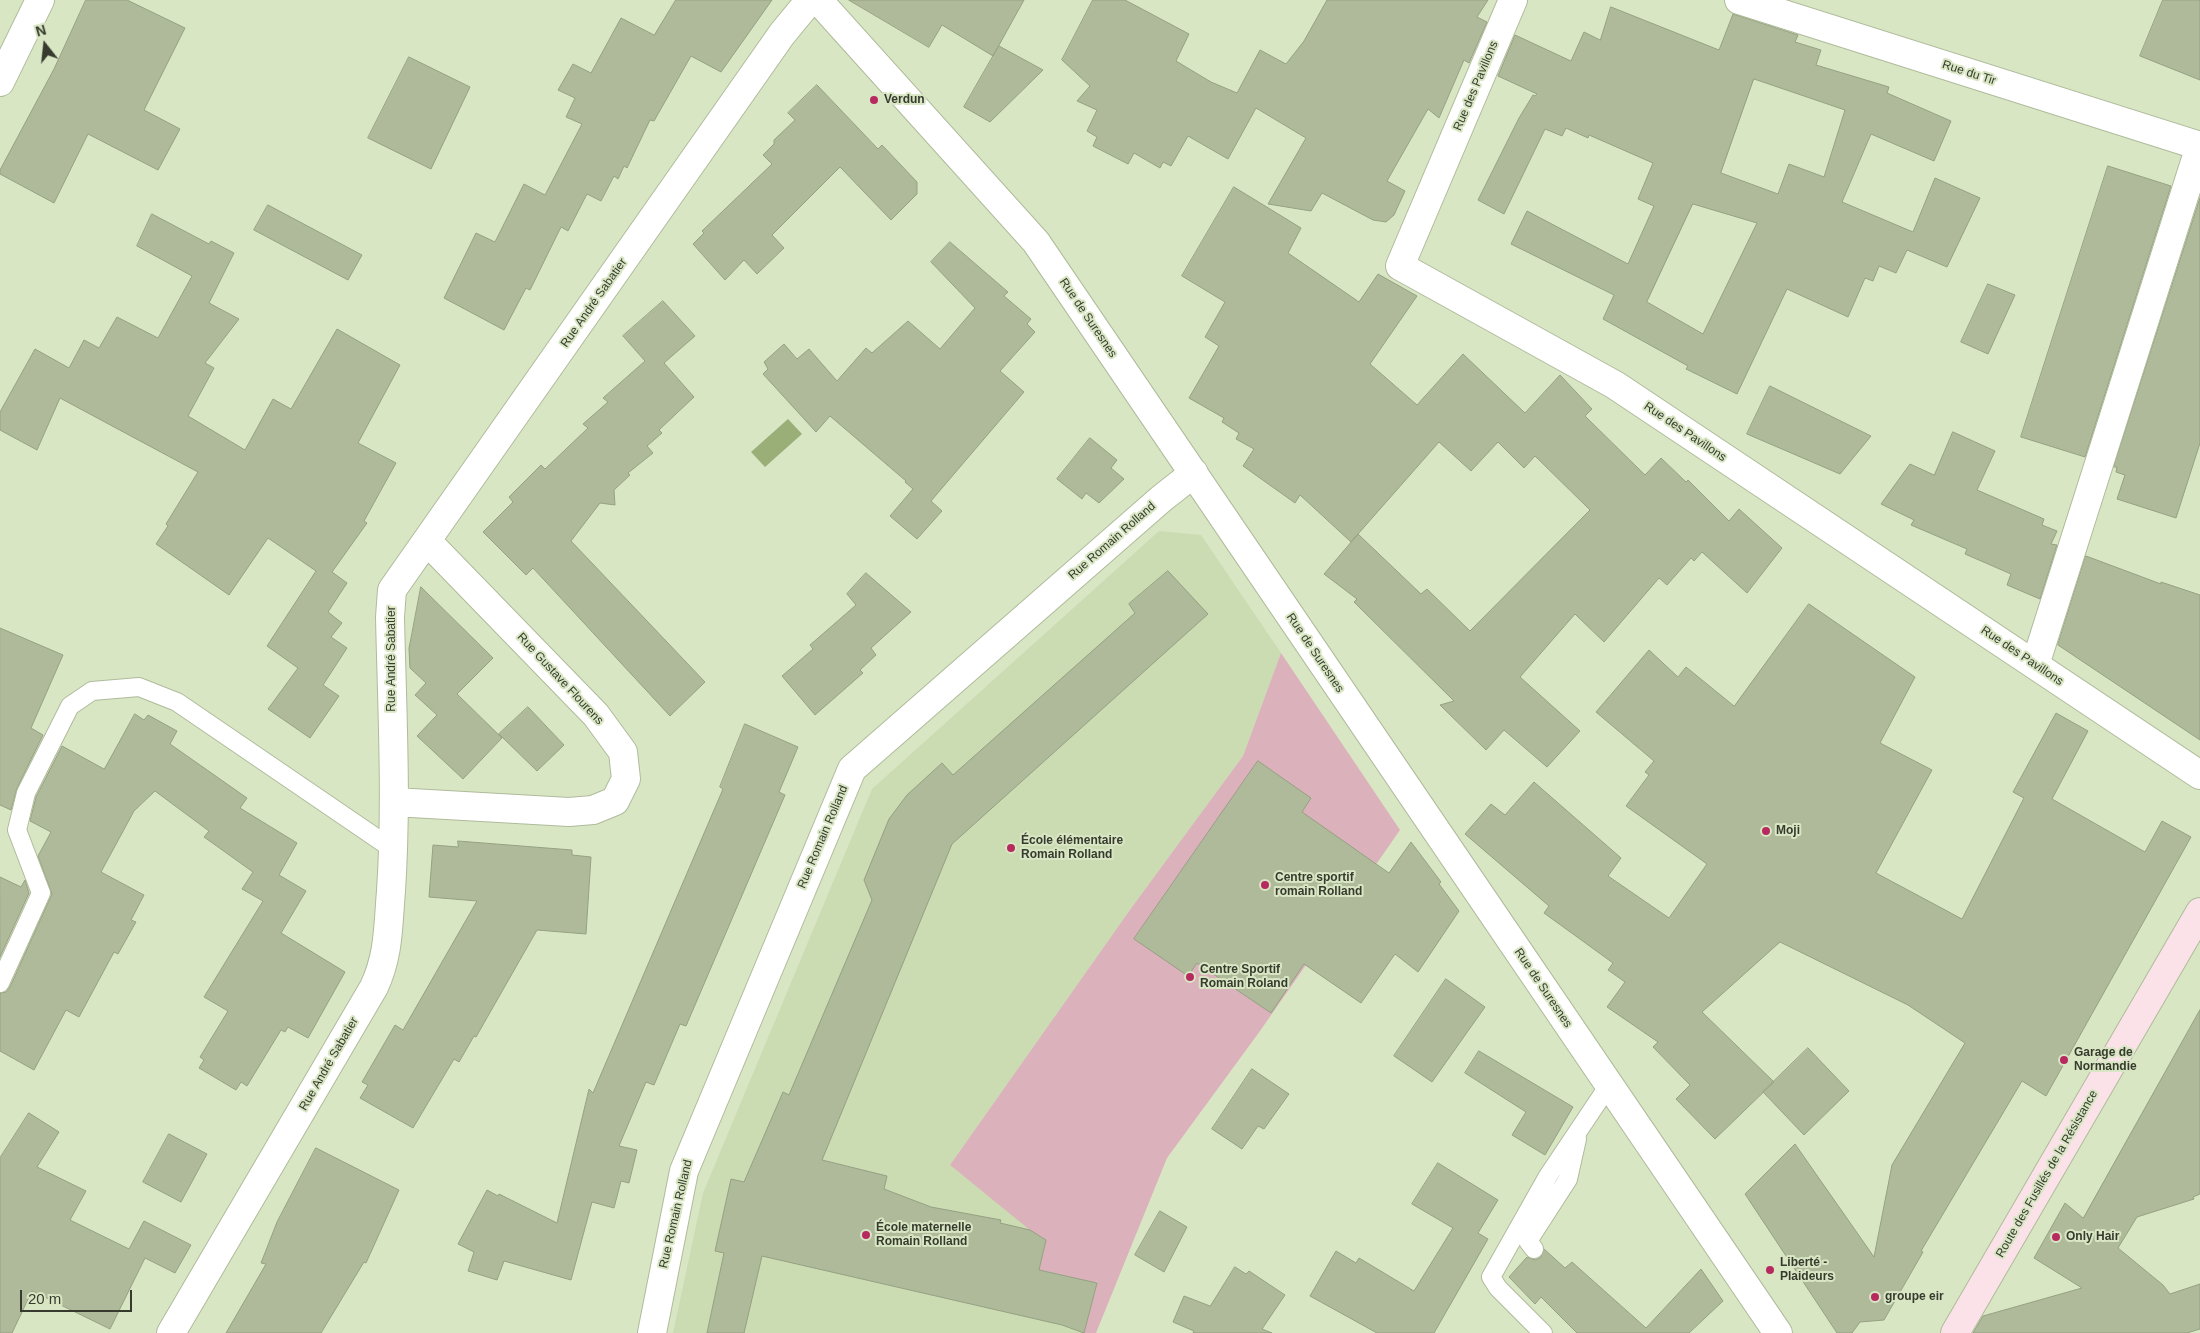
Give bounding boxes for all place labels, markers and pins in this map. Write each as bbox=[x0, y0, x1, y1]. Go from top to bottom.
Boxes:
place label: Verdun bbox=[884, 93, 925, 107]
marker: Verdun bbox=[868, 94, 880, 106]
place label: Moji bbox=[1776, 824, 1800, 838]
marker: Moji bbox=[1760, 825, 1772, 837]
place label: École élémentaire Romain Rolland bbox=[1021, 834, 1123, 862]
marker: École élémentaire Romain Rolland bbox=[1005, 842, 1017, 854]
place label: Centre sportif romain Rolland bbox=[1275, 871, 1362, 899]
marker: Centre sportif romain Rolland bbox=[1259, 879, 1271, 891]
place label: Centre Sportif Romain Roland bbox=[1200, 963, 1288, 991]
marker: Centre Sportif Romain Roland bbox=[1184, 971, 1196, 983]
place label: Garage de Normandie bbox=[2074, 1046, 2137, 1074]
marker: Garage de Normandie bbox=[2058, 1054, 2070, 1066]
place label: École maternelle Romain Rolland bbox=[876, 1221, 971, 1249]
marker: École maternelle Romain Rolland bbox=[860, 1229, 872, 1241]
place label: Only Hair bbox=[2066, 1230, 2119, 1244]
marker: Only Hair bbox=[2050, 1231, 2062, 1243]
place label: Liberté - Plaideurs bbox=[1780, 1256, 1834, 1284]
marker: Liberté - Plaideurs bbox=[1764, 1264, 1776, 1276]
place label: groupe eir bbox=[1885, 1290, 1944, 1304]
marker: groupe eir bbox=[1869, 1291, 1881, 1303]

